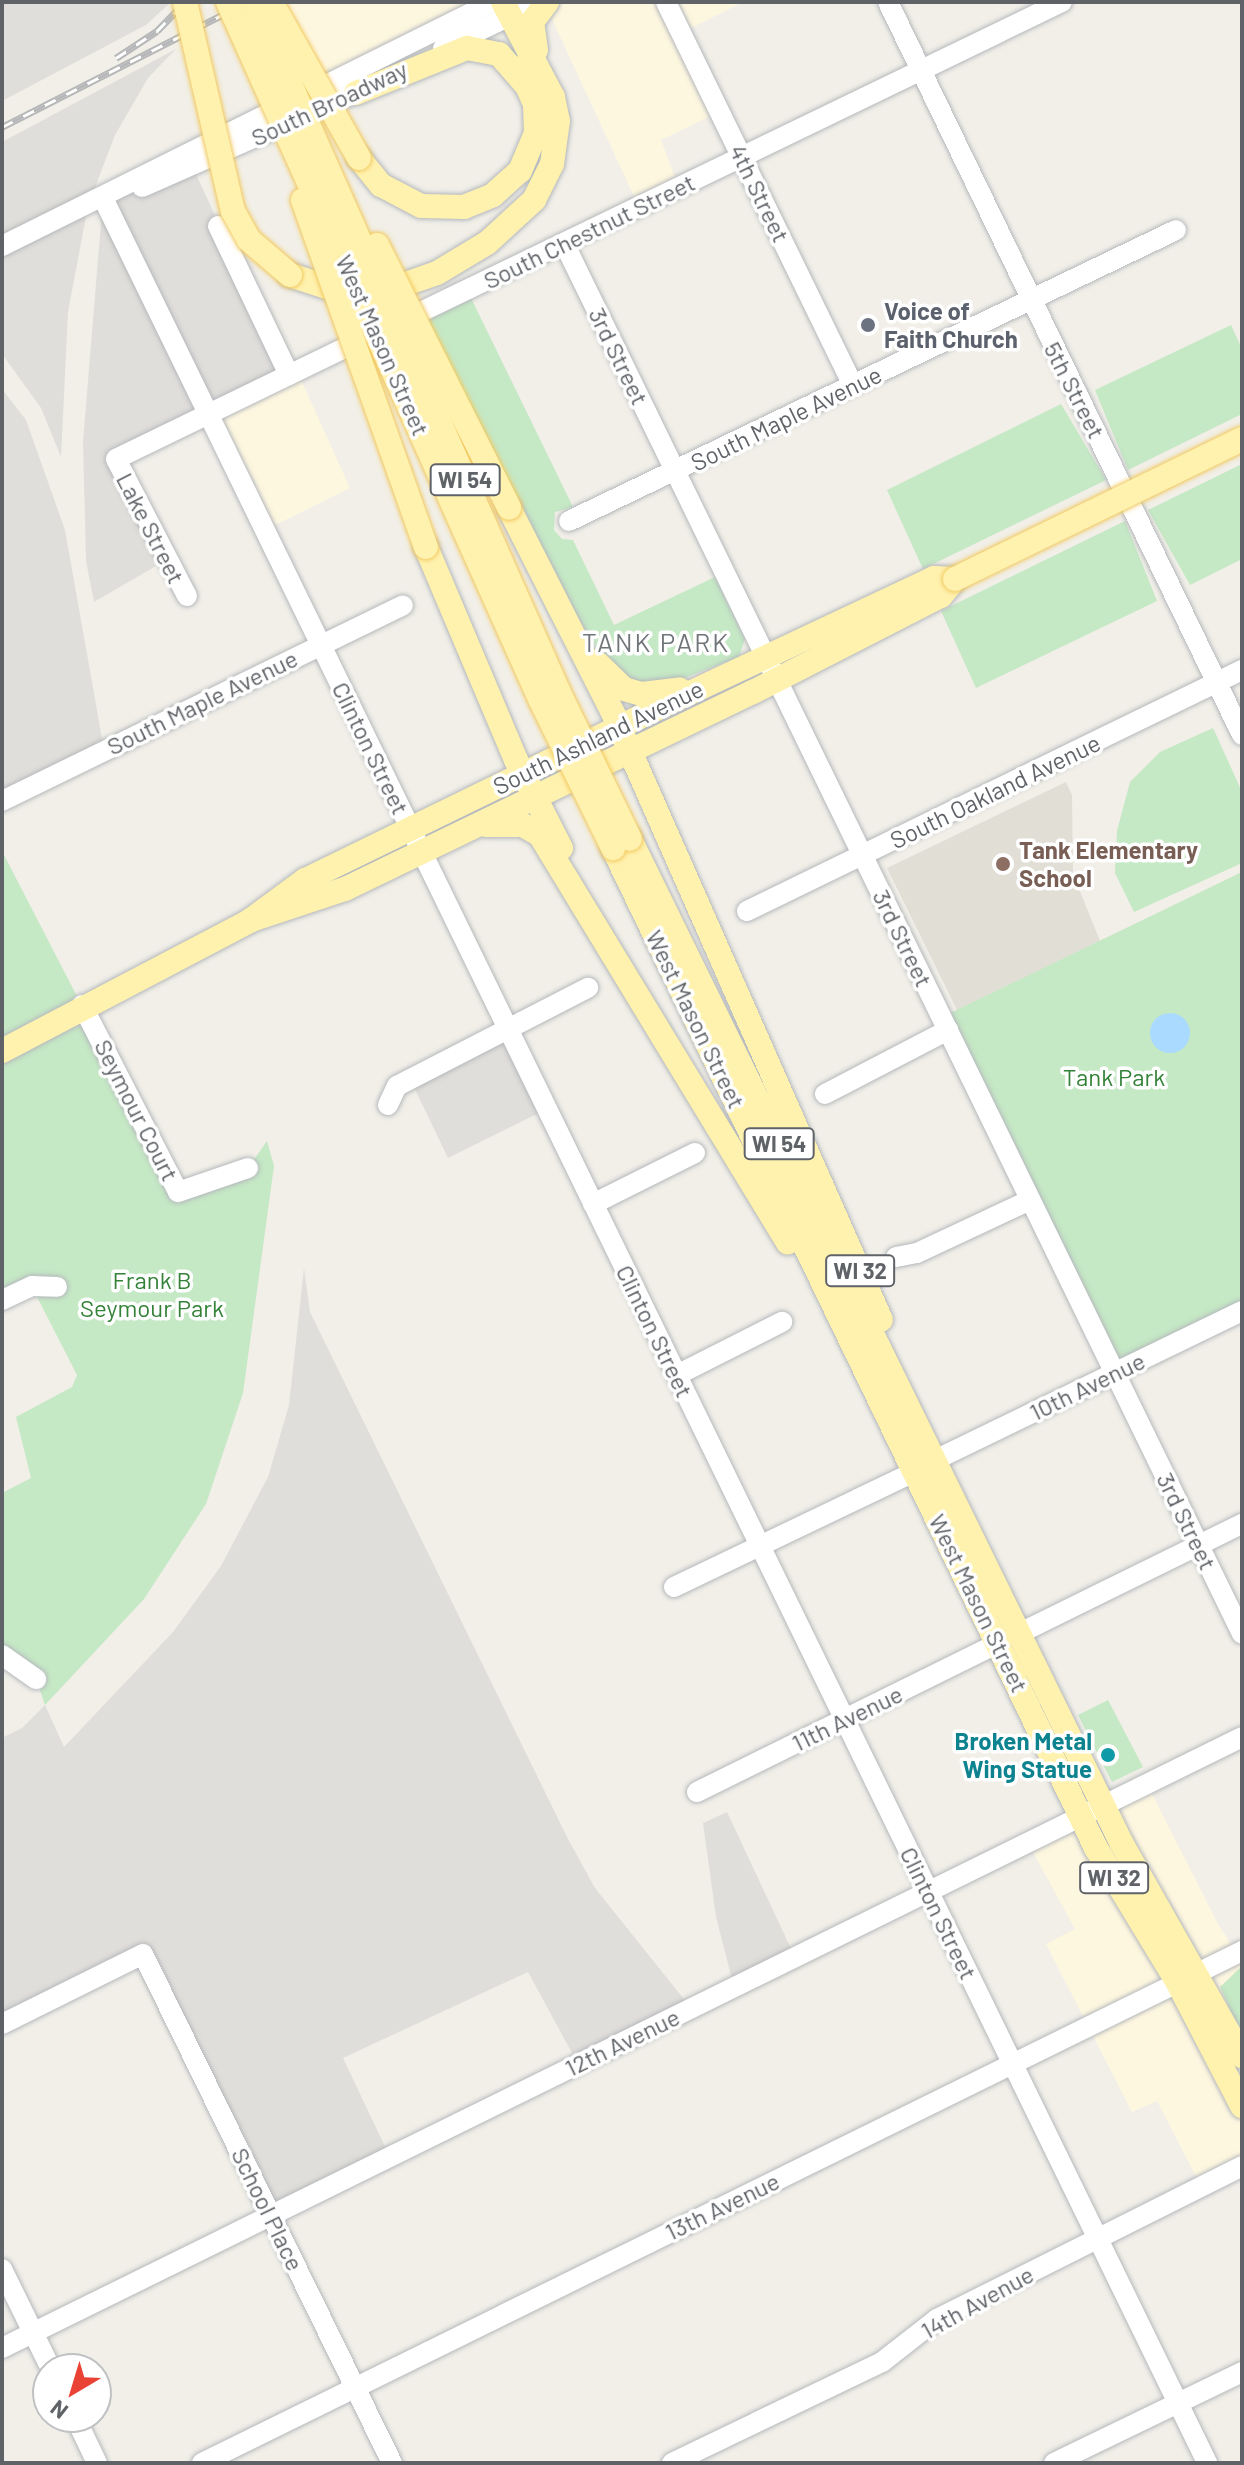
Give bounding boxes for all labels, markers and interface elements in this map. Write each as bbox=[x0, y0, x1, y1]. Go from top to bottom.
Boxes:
street label: South Broadway bbox=[246, 54, 412, 152]
street label: 4th Street bbox=[724, 139, 796, 247]
street label: South Chestnut Street bbox=[479, 167, 699, 295]
street label: West Mason Street bbox=[330, 250, 436, 440]
place label: Voice of Faith Church bbox=[884, 297, 1018, 353]
street label: 3rd Street bbox=[583, 303, 655, 409]
marker: Voice of Faith Church bbox=[859, 316, 877, 334]
street label: 5th Street bbox=[1038, 337, 1112, 443]
street label: South Maple Avenue bbox=[686, 359, 886, 477]
road number: WI 54 bbox=[429, 462, 501, 498]
street label: Lake Street bbox=[111, 468, 191, 588]
district label: TANK PARK bbox=[582, 626, 730, 658]
street label: South Maple Avenue bbox=[102, 643, 302, 761]
street label: South Ashland Avenue bbox=[488, 674, 708, 800]
street label: Clinton Street bbox=[327, 677, 415, 819]
street label: South Oakland Avenue bbox=[885, 728, 1105, 854]
place label: Tank Elementary School bbox=[1019, 836, 1198, 892]
marker: Tank Elementary School bbox=[994, 855, 1012, 873]
street label: 3rd Street bbox=[867, 885, 939, 991]
street label: West Mason Street bbox=[640, 925, 752, 1113]
street label: Seymour Court bbox=[89, 1034, 185, 1186]
park label: Tank Park bbox=[1063, 1063, 1165, 1091]
road number: WI 54 bbox=[743, 1126, 815, 1162]
road number: WI 32 bbox=[824, 1253, 896, 1289]
street label: Clinton Street bbox=[611, 1260, 699, 1402]
park label: Frank B Seymour Park bbox=[80, 1266, 224, 1322]
street label: 10th Avenue bbox=[1025, 1346, 1149, 1426]
street label: 3rd Street bbox=[1151, 1468, 1223, 1574]
street label: West Mason Street bbox=[923, 1509, 1035, 1697]
street label: 11th Avenue bbox=[787, 1679, 907, 1757]
place label: Broken Metal Wing Statue bbox=[955, 1727, 1092, 1783]
marker: Broken Metal Wing Statue bbox=[1099, 1746, 1117, 1764]
street label: Clinton Street bbox=[895, 1842, 983, 1984]
road number: WI 32 bbox=[1078, 1860, 1150, 1896]
street label: 12th Avenue bbox=[560, 2002, 684, 2082]
street label: School Place bbox=[226, 2143, 310, 2275]
street label: 13th Avenue bbox=[660, 2166, 784, 2246]
street label: 14th Avenue bbox=[916, 2259, 1038, 2345]
north arrow bbox=[32, 2353, 112, 2433]
text: N bbox=[45, 2396, 72, 2425]

